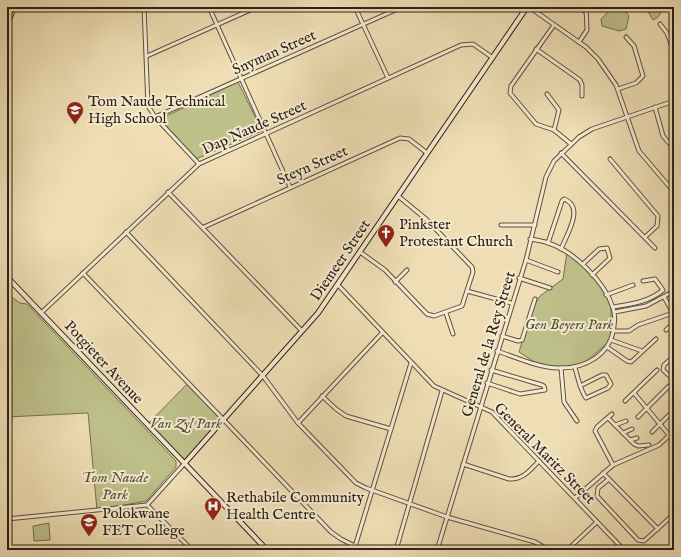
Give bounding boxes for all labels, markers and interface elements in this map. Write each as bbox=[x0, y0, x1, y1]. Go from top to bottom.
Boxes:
street label: Snyman Street bbox=[229, 26, 319, 79]
place label: Tom Naude Technical High School bbox=[88, 92, 226, 128]
street label: Dap Naude Street bbox=[199, 96, 309, 159]
school or university icon: Tom Naude Technical High School bbox=[65, 100, 85, 125]
street label: Steyn Street bbox=[274, 141, 351, 190]
place label: Pinkster Protestant Church bbox=[399, 215, 513, 251]
street label: Diemeer Street bbox=[306, 216, 375, 305]
church icon: Pinkster Protestant Church bbox=[376, 223, 396, 248]
street label: General de la Rey Street bbox=[457, 269, 520, 419]
park label: Gen Beyers Park bbox=[525, 315, 613, 334]
street label: Potgieter Avenue bbox=[60, 317, 147, 408]
street label: General Maritz Street bbox=[490, 399, 599, 508]
park label: Van Zyl Park bbox=[150, 414, 222, 434]
park label: Tom Naude Park bbox=[82, 468, 148, 504]
place label: Rethabile Community Health Centre bbox=[226, 488, 365, 524]
hospital icon: Rethabile Community Health Centre bbox=[203, 496, 223, 521]
place label: Polokwane FET College bbox=[102, 504, 185, 540]
school or university icon: Polokwane FET College bbox=[79, 512, 99, 537]

